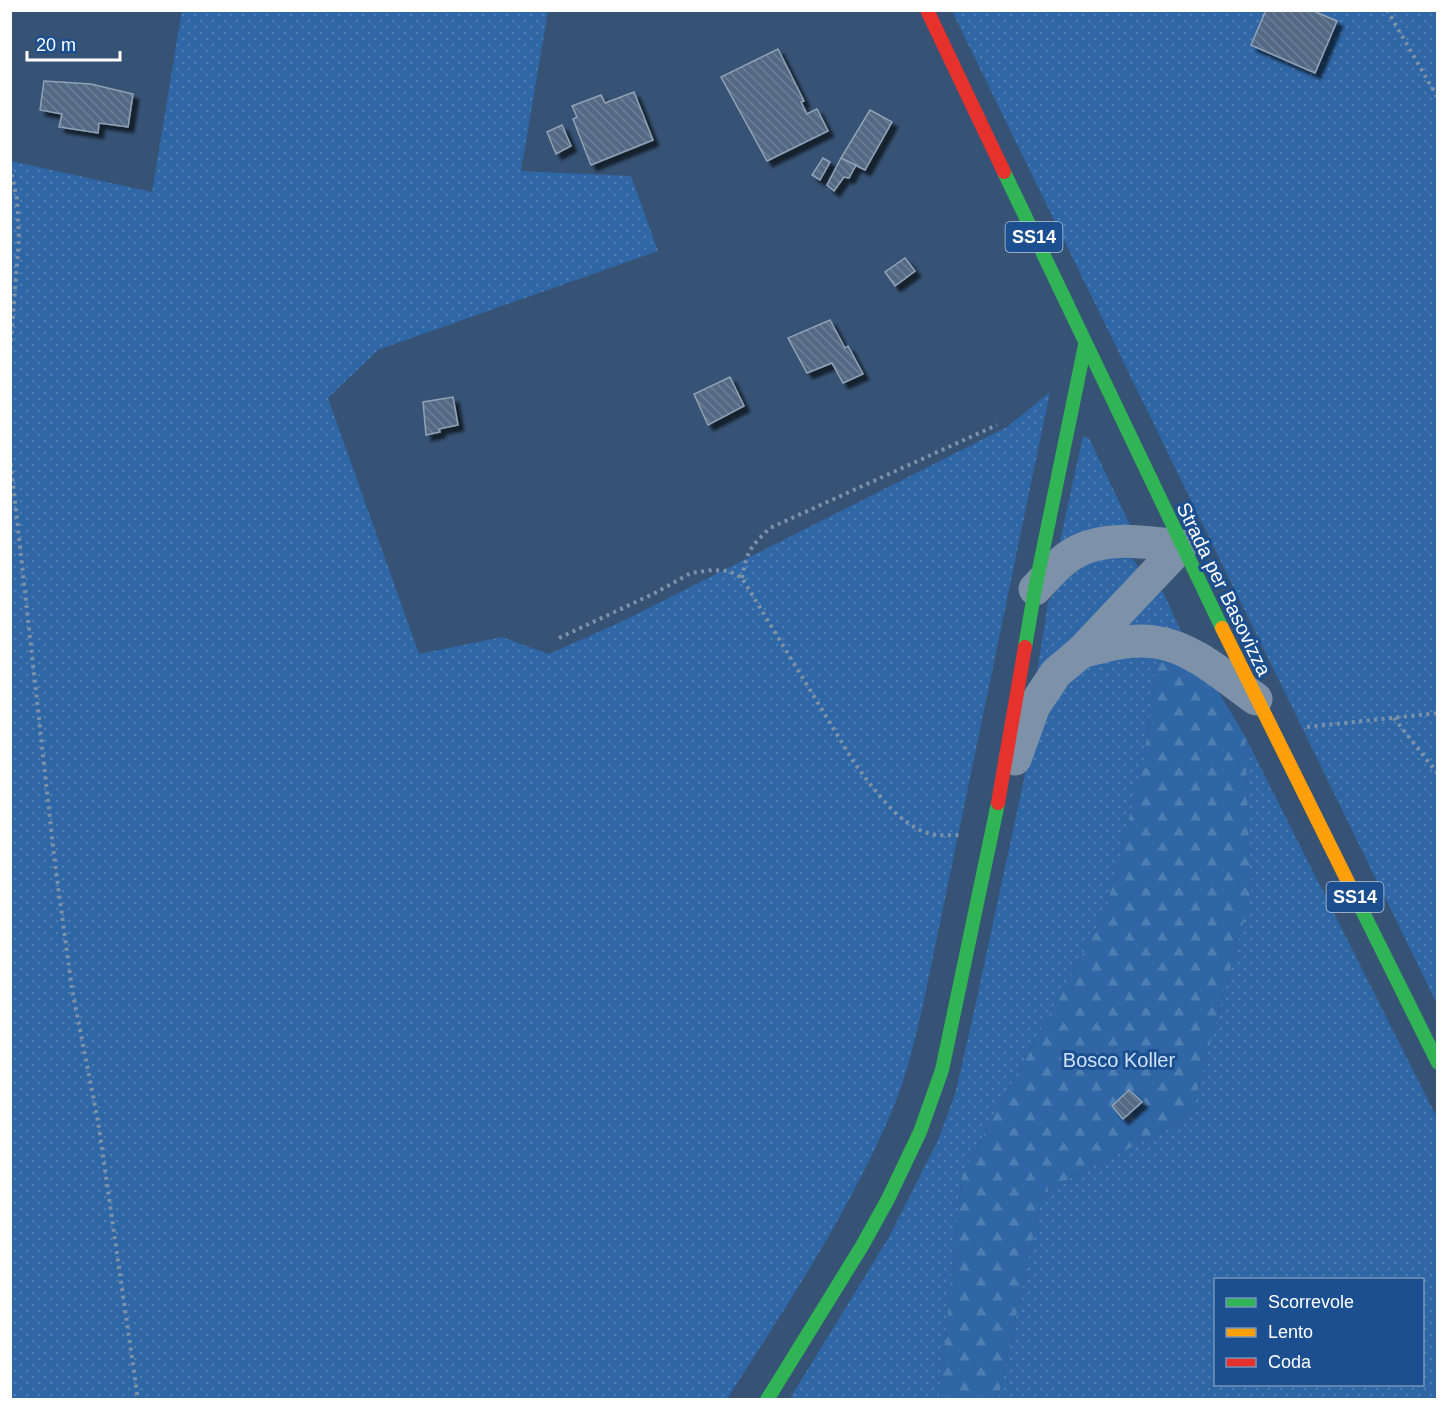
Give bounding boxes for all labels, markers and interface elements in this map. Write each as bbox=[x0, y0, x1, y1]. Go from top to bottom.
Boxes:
scale bar bbox=[27, 24, 120, 62]
text: 20 m bbox=[36, 35, 76, 55]
road number: SS14 bbox=[1006, 222, 1062, 252]
street label: Strada per Basovizza bbox=[1172, 499, 1276, 680]
road number: SS14 bbox=[1326, 882, 1384, 912]
park label: Bosco Koller bbox=[1063, 1049, 1175, 1071]
legend bbox=[1214, 1278, 1424, 1386]
text: Scorrevole bbox=[1268, 1292, 1354, 1312]
text: Lento bbox=[1268, 1322, 1313, 1342]
text: Coda bbox=[1268, 1352, 1312, 1372]

